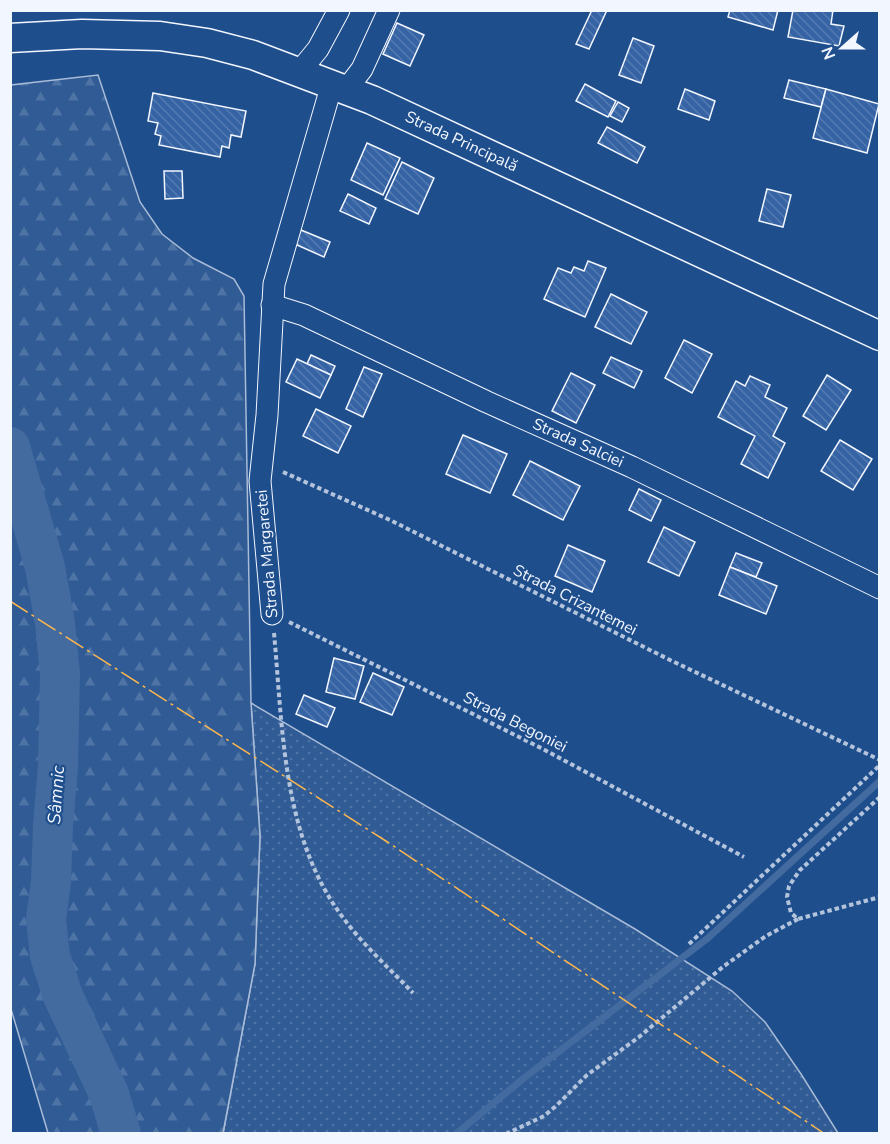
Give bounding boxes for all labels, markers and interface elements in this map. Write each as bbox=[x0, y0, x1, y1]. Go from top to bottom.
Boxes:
north arrow bbox=[812, 18, 872, 78]
text: N bbox=[817, 43, 841, 63]
street label: Strada Principală bbox=[401, 106, 521, 177]
street label: Strada Salciei bbox=[529, 413, 627, 473]
street label: Strada Margaretei bbox=[250, 489, 284, 619]
street label: Strada Crizantemei bbox=[509, 559, 641, 641]
street label: Strada Begoniei bbox=[459, 686, 571, 758]
water label: Sâmnic bbox=[42, 764, 70, 825]

